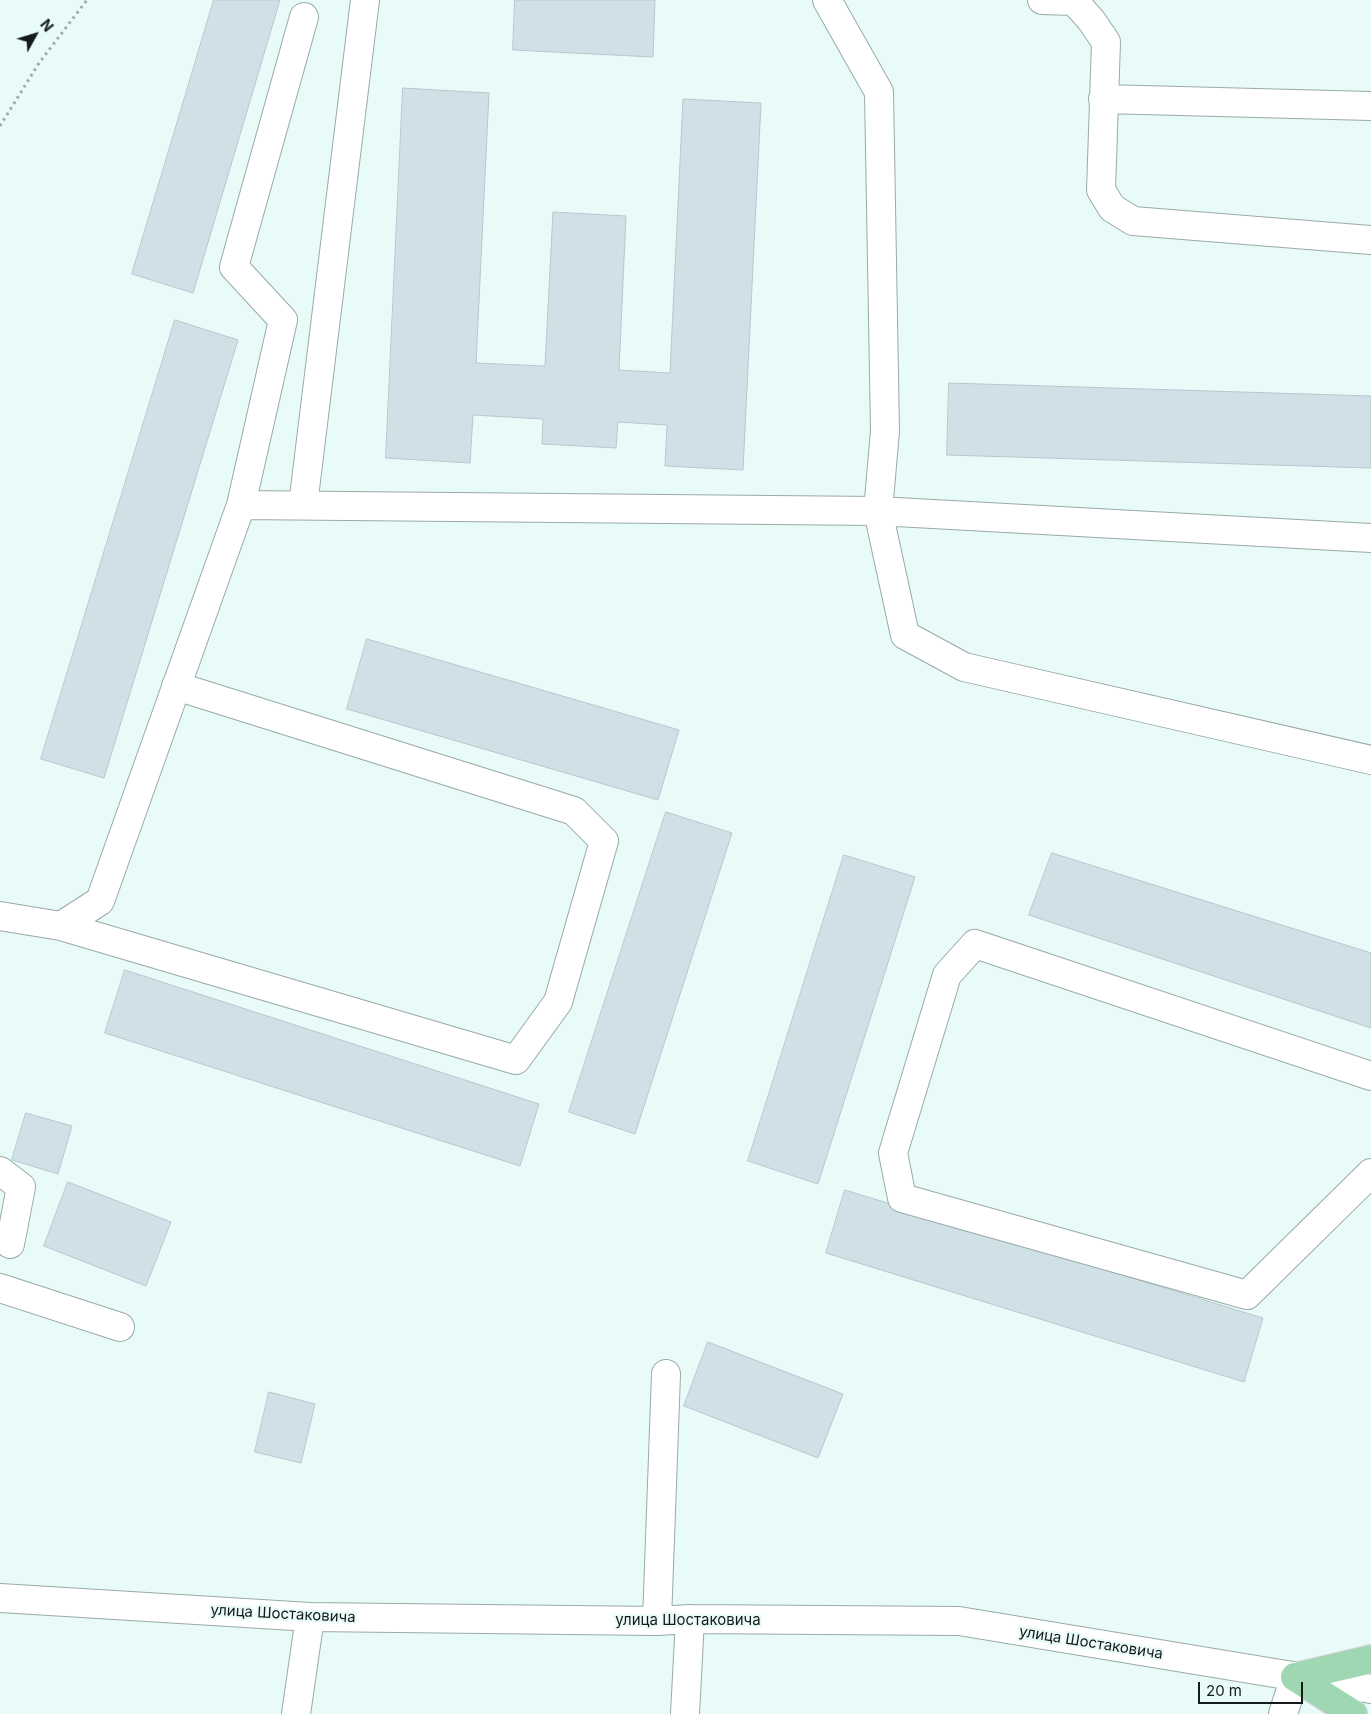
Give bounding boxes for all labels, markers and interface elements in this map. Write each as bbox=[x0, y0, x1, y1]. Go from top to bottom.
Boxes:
north arrow bbox=[10, 10, 60, 60]
text: N bbox=[37, 16, 57, 35]
street label: улица Шостаковича bbox=[210, 1601, 356, 1627]
street label: улица Шостаковича bbox=[615, 1611, 761, 1629]
street label: улица Шостаковича bbox=[1018, 1623, 1164, 1663]
scale bar bbox=[1201, 1672, 1306, 1704]
text: 20 m bbox=[1206, 1681, 1242, 1700]

